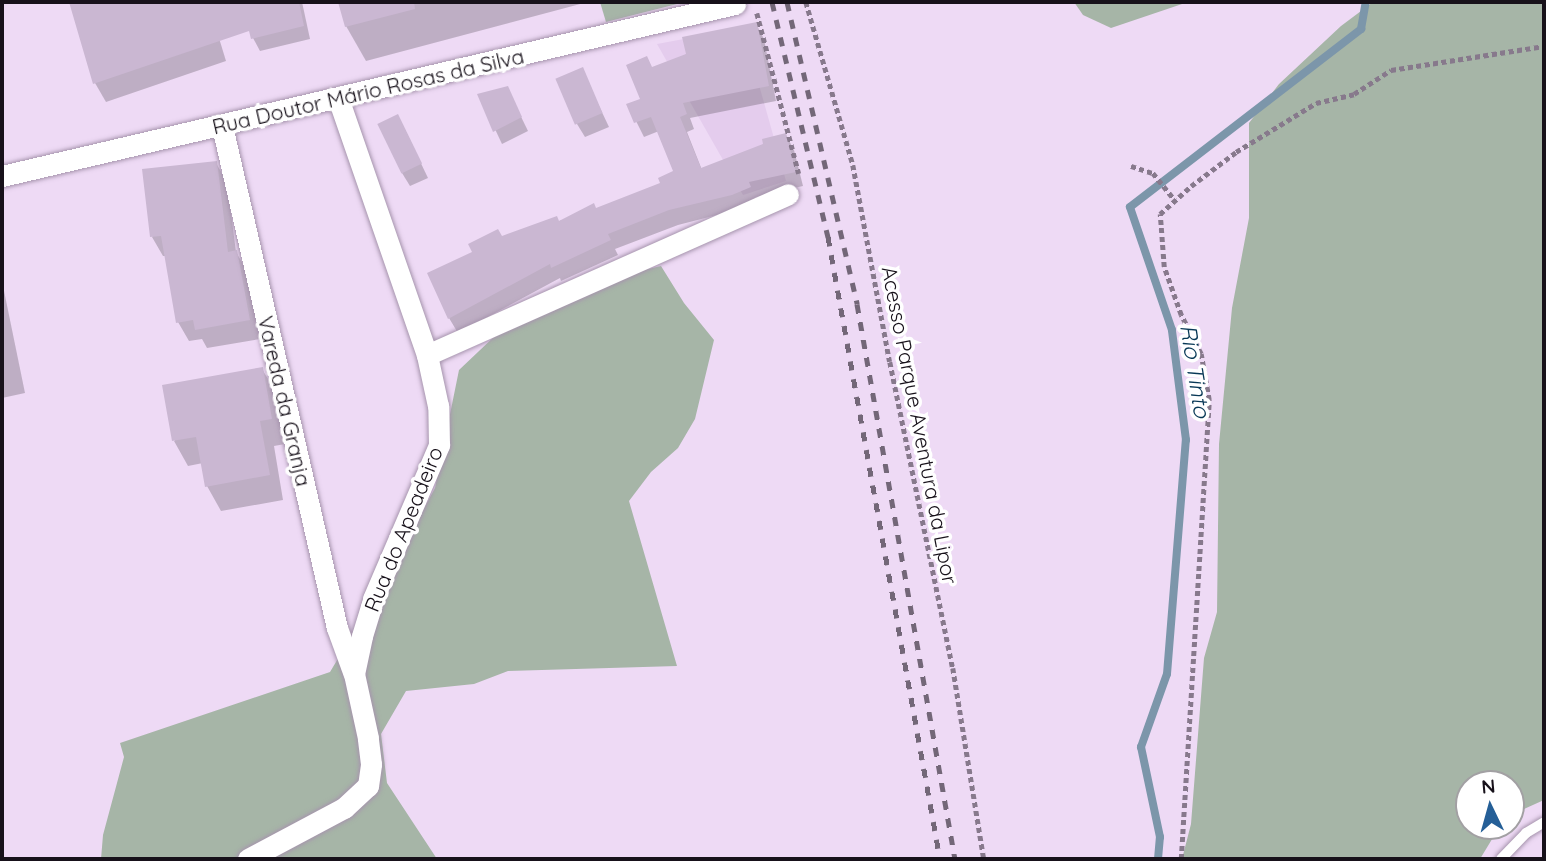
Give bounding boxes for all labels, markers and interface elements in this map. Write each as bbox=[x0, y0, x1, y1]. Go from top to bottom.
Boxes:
street label: Rua Doutor Mário Rosas da Silva bbox=[210, 43, 526, 139]
street label: Acesso Parque Aventura da Lipor bbox=[877, 264, 963, 586]
street label: Vareda da Granja bbox=[253, 313, 317, 489]
water label: Rio Tinto bbox=[1174, 322, 1216, 420]
street label: Rua do Apeadeiro bbox=[358, 443, 448, 615]
north arrow bbox=[1455, 770, 1525, 840]
text: N bbox=[1480, 774, 1496, 799]

